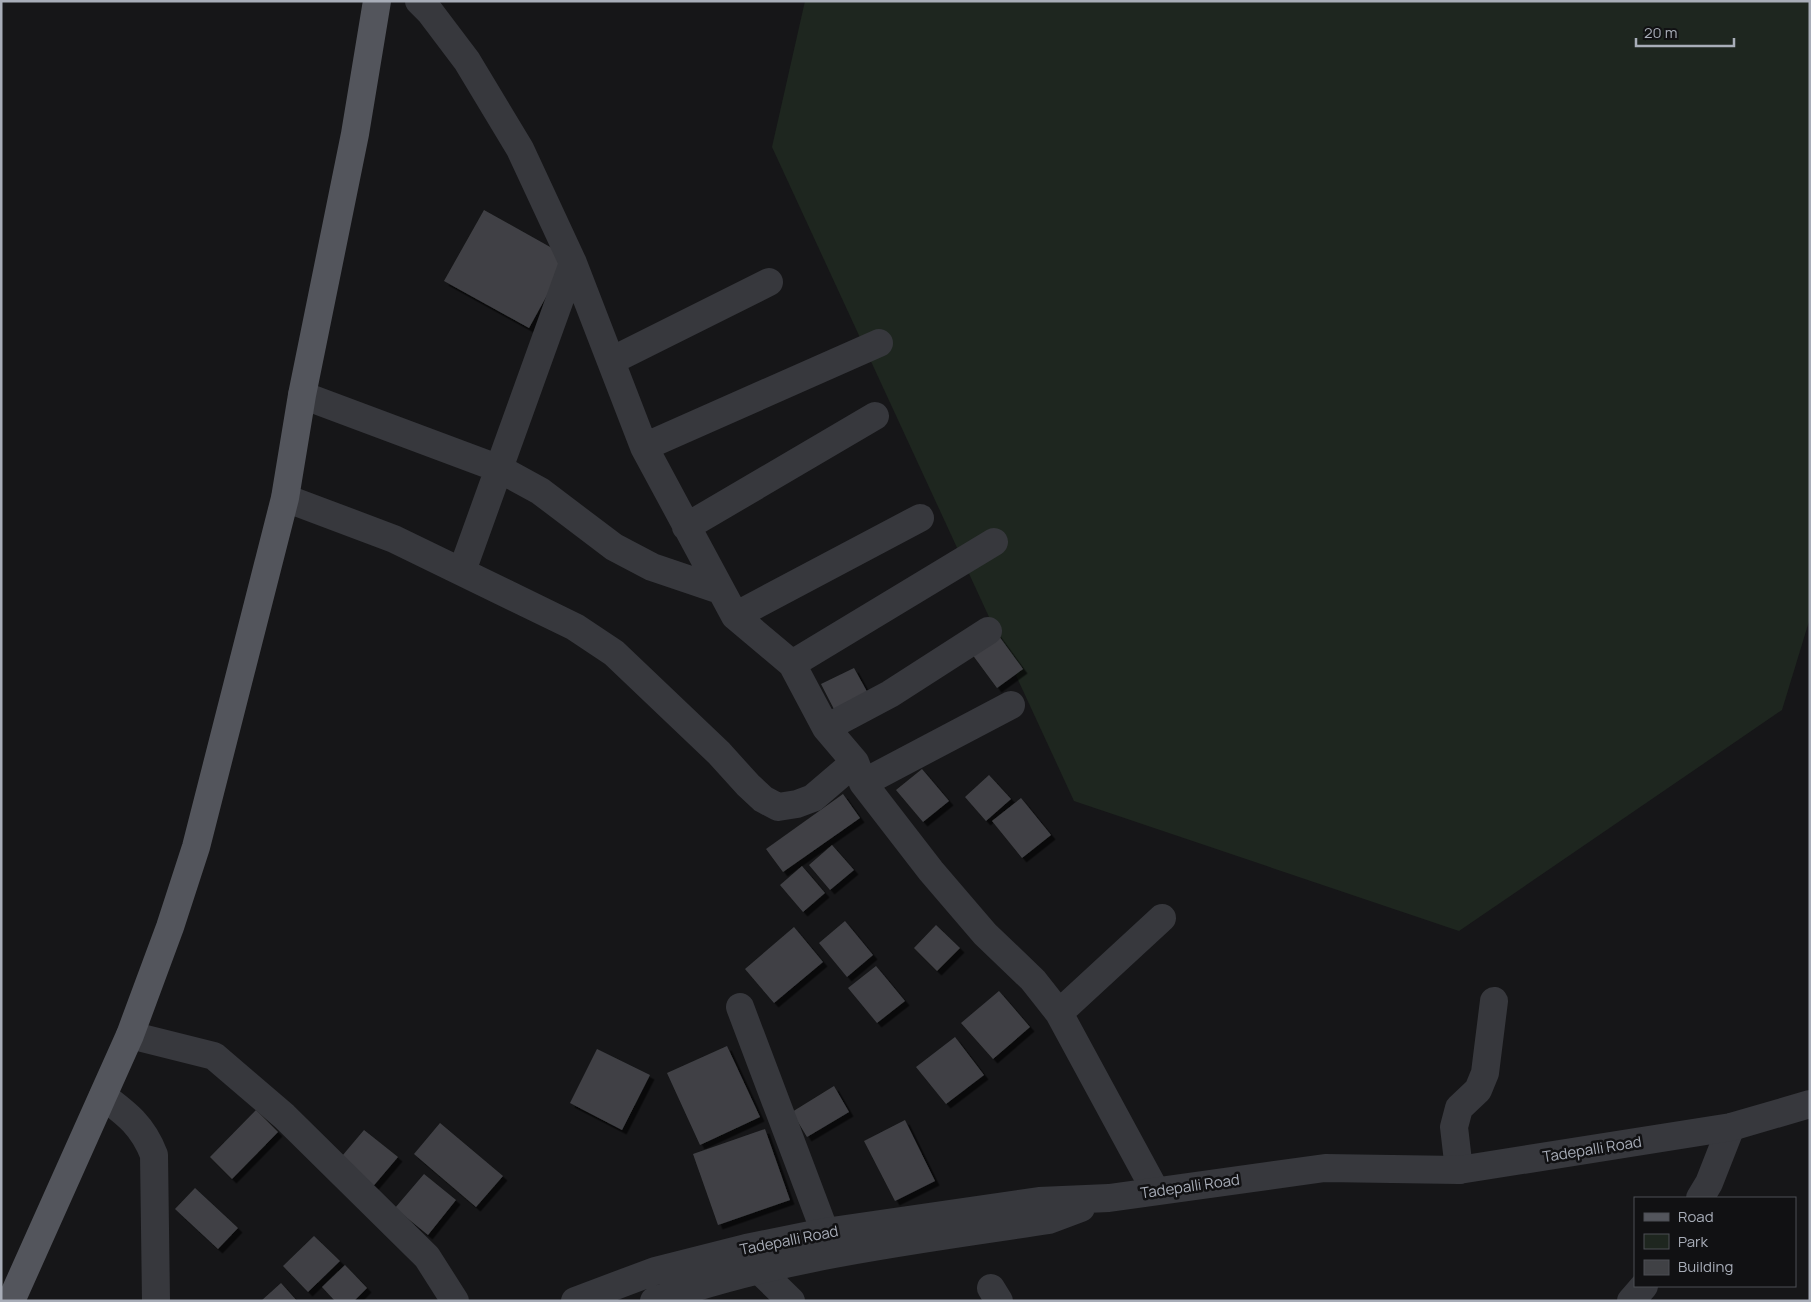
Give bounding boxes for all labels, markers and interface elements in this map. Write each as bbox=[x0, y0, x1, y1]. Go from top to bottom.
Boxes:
scale bar bbox=[1636, 15, 1734, 47]
text: 20 m bbox=[1644, 22, 1677, 43]
street label: Tadepalli Road bbox=[1541, 1131, 1643, 1167]
street label: Tadepalli Road bbox=[1139, 1169, 1241, 1203]
legend bbox=[1634, 1197, 1796, 1287]
text: Road bbox=[1678, 1206, 1714, 1227]
street label: Tadepalli Road bbox=[738, 1220, 840, 1260]
text: Park bbox=[1678, 1231, 1708, 1252]
text: Building bbox=[1678, 1256, 1733, 1277]

